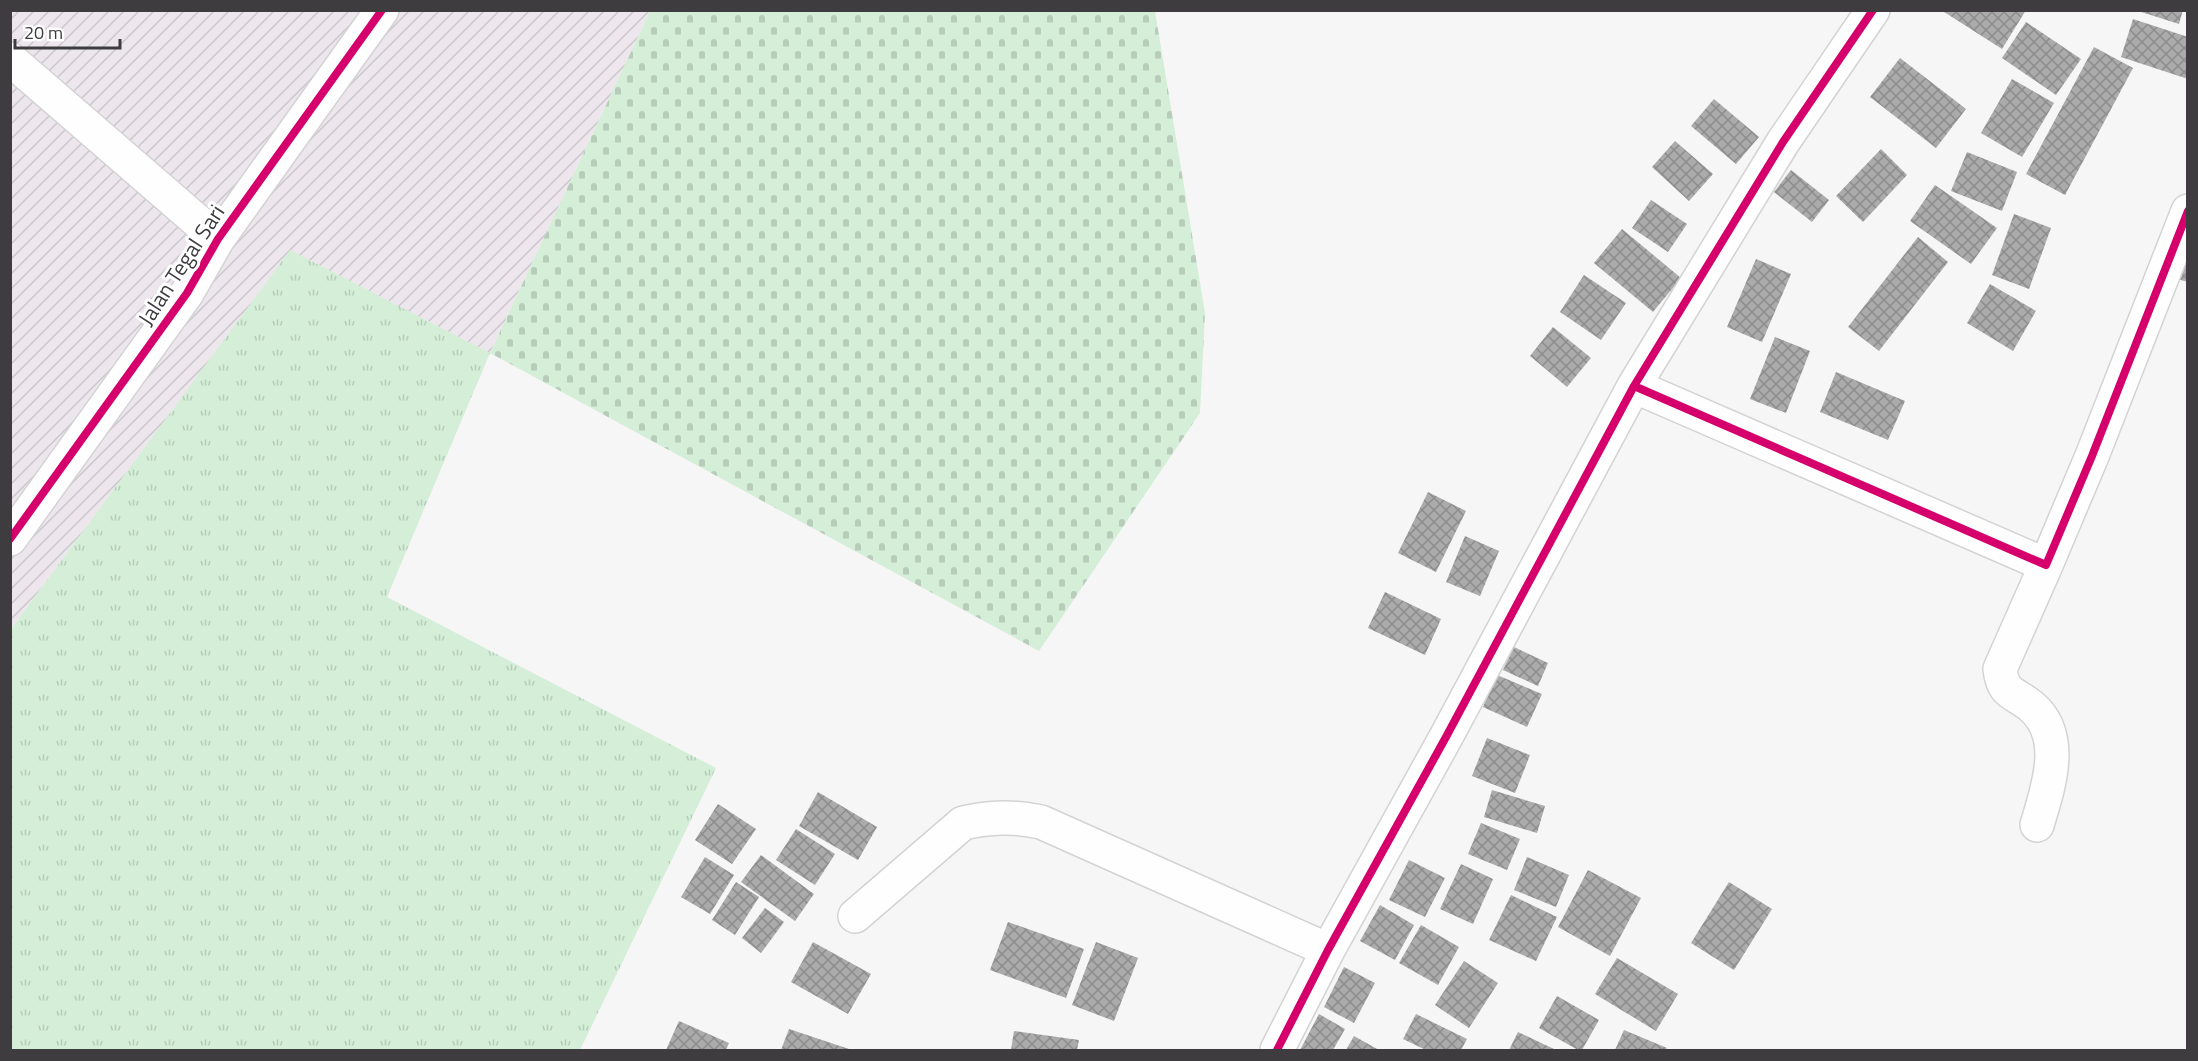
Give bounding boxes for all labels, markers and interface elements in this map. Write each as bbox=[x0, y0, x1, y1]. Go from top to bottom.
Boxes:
scale bar bbox=[15, 12, 120, 50]
text: 20 m bbox=[24, 19, 63, 46]
street label: Jalan Tegal Sari bbox=[129, 198, 233, 332]

